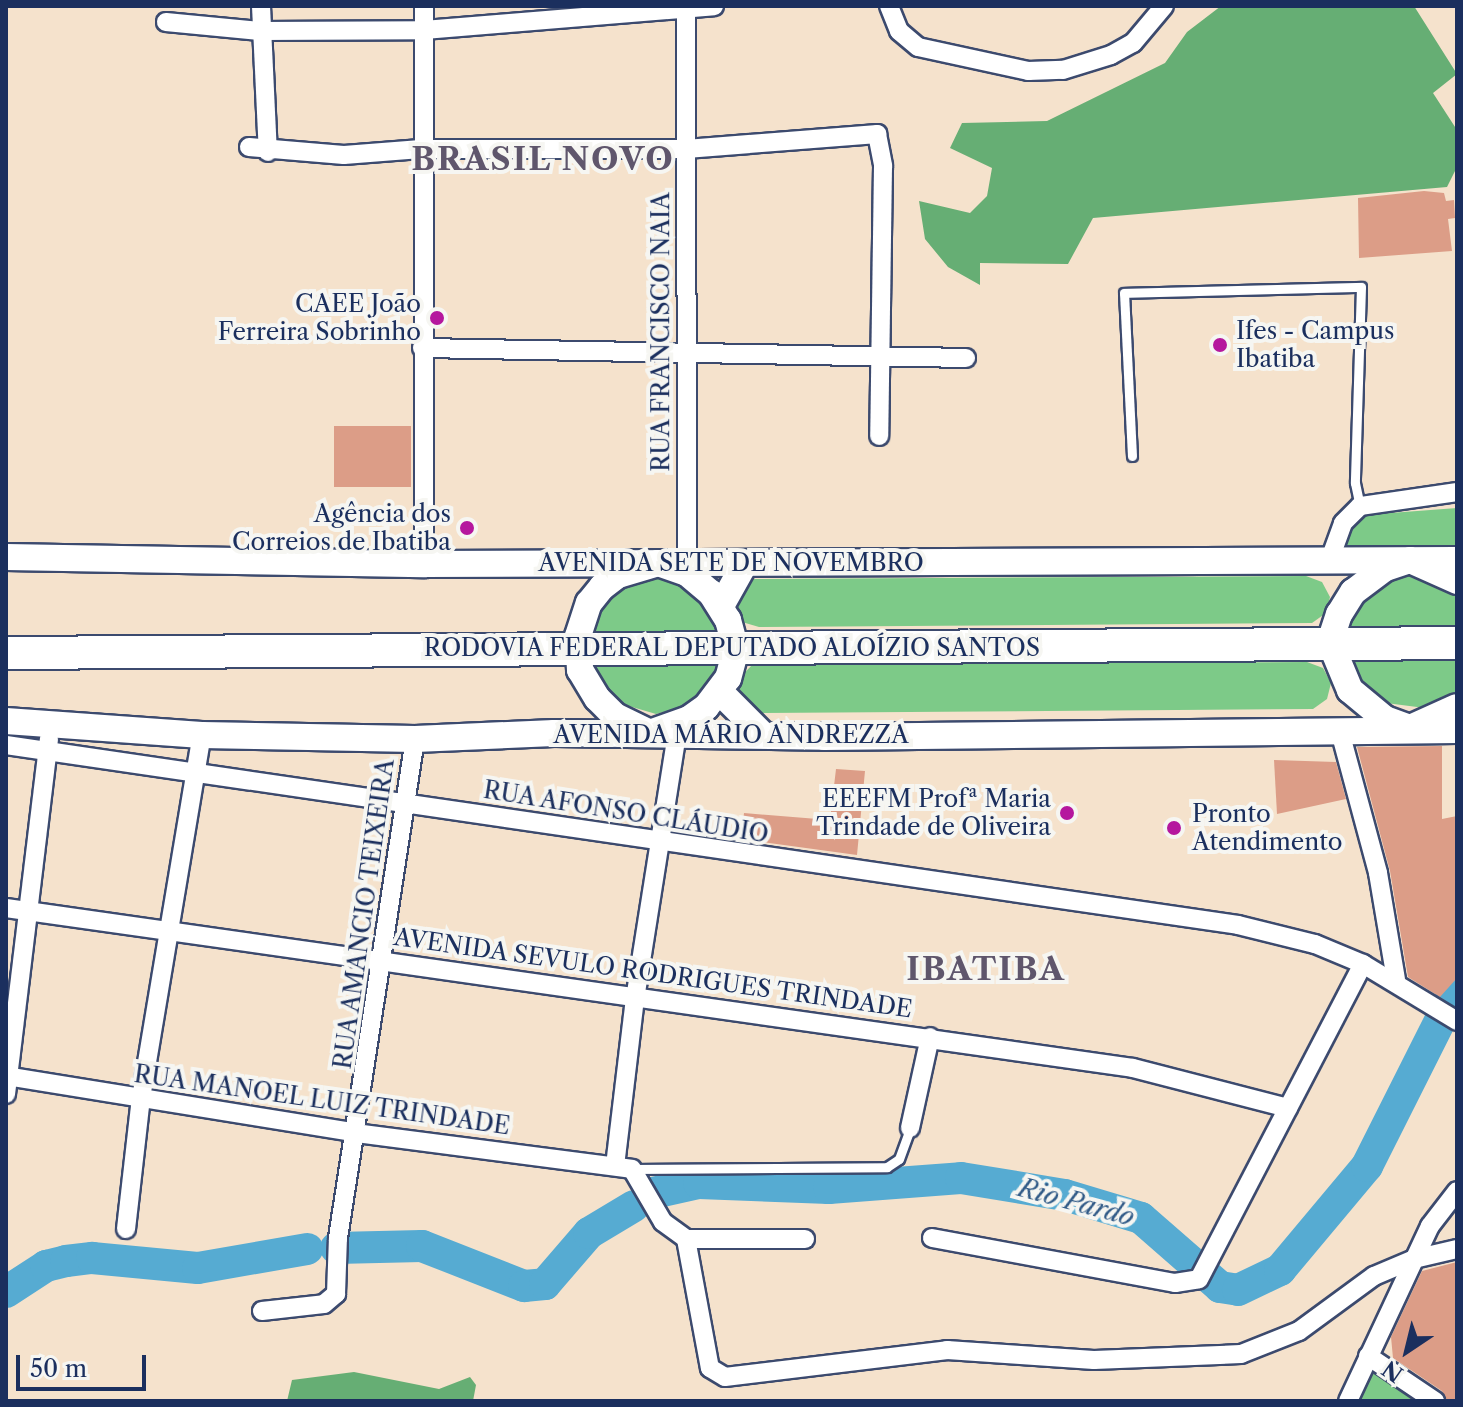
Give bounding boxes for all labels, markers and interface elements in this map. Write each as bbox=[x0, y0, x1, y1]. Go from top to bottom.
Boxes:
district label: BRASIL NOVO bbox=[411, 140, 675, 178]
street label: RUA FRANCISCO NAIA bbox=[647, 192, 675, 472]
place label: CAEE João Ferreira Sobrinho bbox=[218, 290, 421, 346]
marker: CAEE João Ferreira Sobrinho bbox=[428, 309, 446, 327]
place label: Ifes - Campus Ibatiba bbox=[1236, 317, 1395, 373]
marker: Ifes - Campus Ibatiba bbox=[1211, 336, 1229, 354]
place label: Agência dos Correios de Ibatiba bbox=[232, 500, 451, 556]
marker: Agência dos Correios de Ibatiba bbox=[458, 519, 476, 537]
street label: AVENIDA SETE DE NOVEMBRO bbox=[538, 549, 924, 577]
street label: RODOVIA FEDERAL DEPUTADO ALOÍZIO SANTOS bbox=[423, 634, 1041, 662]
street label: AVENIDA MÁRIO ANDREZZA bbox=[552, 721, 910, 749]
street label: RUA AMANCIO TEIXEIRA bbox=[328, 756, 400, 1072]
street label: RUA AFONSO CLÁUDIO bbox=[480, 775, 772, 849]
place label: EEEFM Profª Maria Trindade de Oliveira bbox=[816, 785, 1051, 841]
place label: Pronto Atendimento bbox=[1192, 800, 1342, 856]
marker: EEEFM Profª Maria Trindade de Oliveira bbox=[1058, 804, 1076, 822]
marker: Pronto Atendimento bbox=[1163, 817, 1185, 839]
street label: AVENIDA SEVULO RODRIGUES TRINDADE bbox=[391, 922, 915, 1024]
district label: IBATIBA bbox=[906, 950, 1066, 988]
street label: RUA MANOEL LUIZ TRINDADE bbox=[131, 1059, 513, 1141]
water label: Rio Pardo bbox=[1015, 1173, 1137, 1233]
north arrow bbox=[1367, 1311, 1447, 1391]
scale bar bbox=[20, 1339, 150, 1389]
text: 50 m bbox=[30, 1354, 87, 1383]
text: N bbox=[1377, 1355, 1409, 1388]

